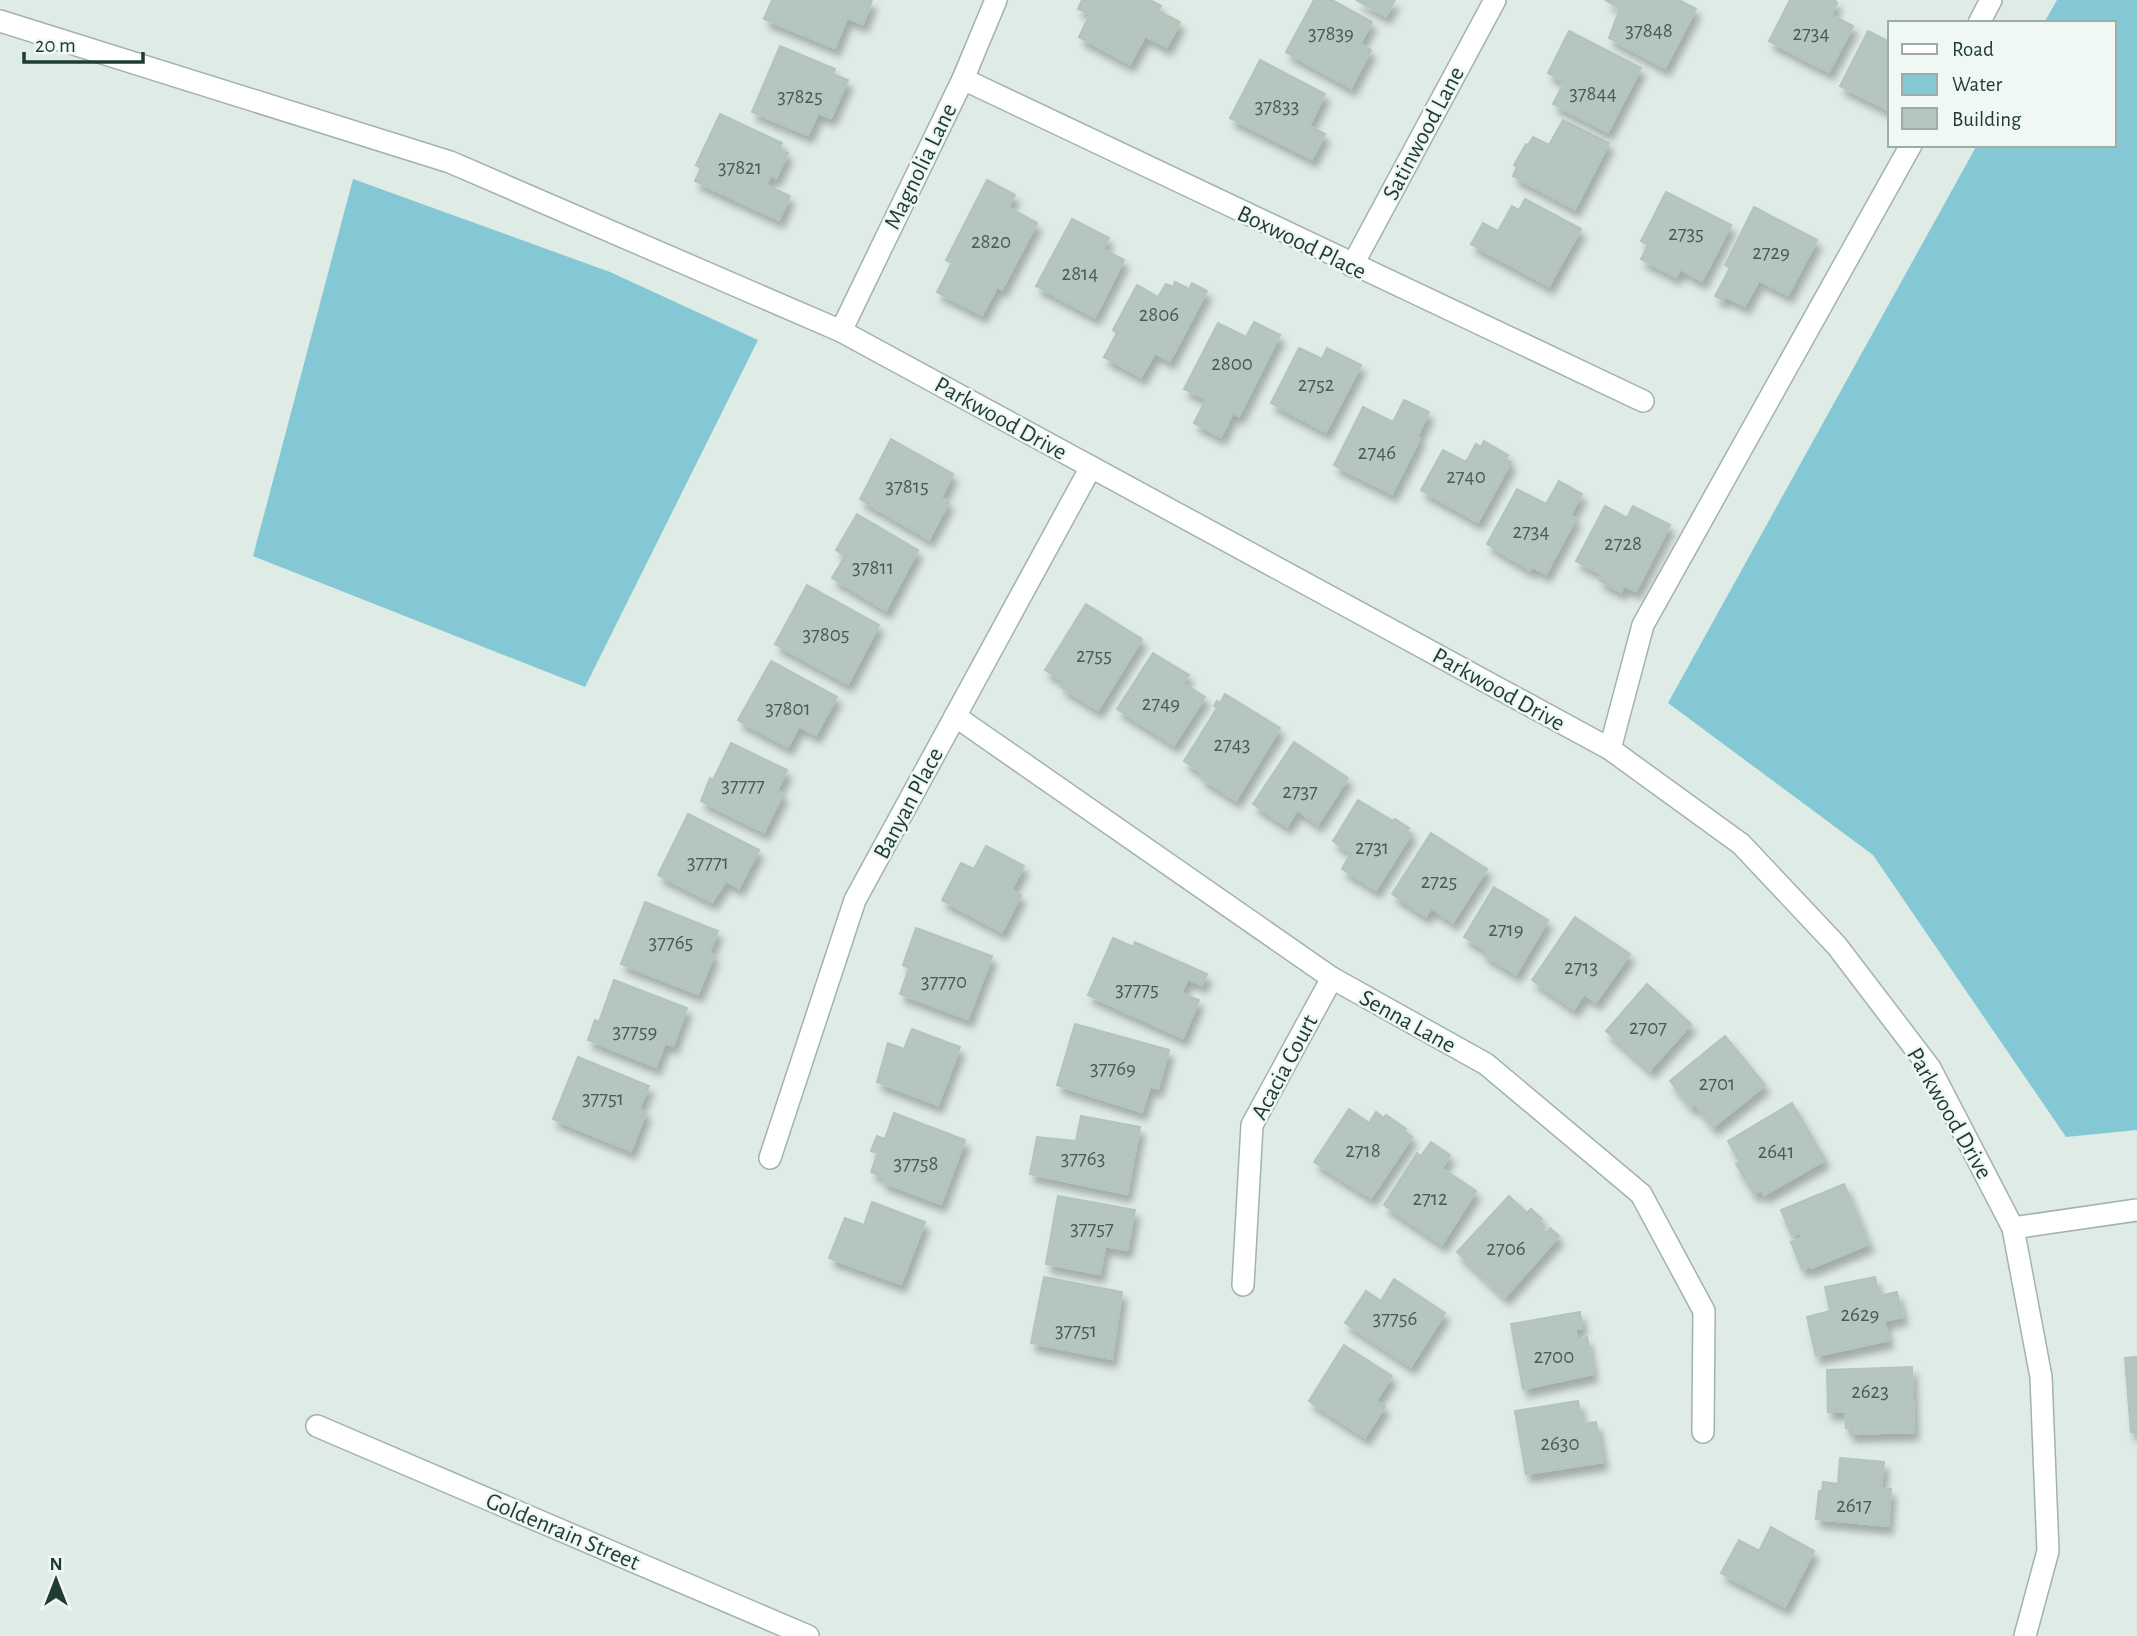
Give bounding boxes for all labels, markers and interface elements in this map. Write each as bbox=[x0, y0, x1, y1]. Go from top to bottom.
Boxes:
house number: 37848 bbox=[1625, 20, 1673, 41]
scale bar bbox=[24, 21, 144, 65]
legend bbox=[1888, 21, 2116, 147]
house number: 37839 bbox=[1308, 23, 1354, 44]
house number: 2734 bbox=[1792, 23, 1830, 44]
text: 20 m bbox=[35, 35, 76, 56]
text: Road bbox=[1952, 39, 1994, 60]
street label: Satinwood Lane bbox=[1379, 63, 1469, 204]
text: Water bbox=[1952, 74, 2002, 95]
house number: 37844 bbox=[1569, 83, 1617, 104]
house number: 37825 bbox=[777, 86, 823, 107]
house number: 37833 bbox=[1255, 96, 1299, 117]
street label: Magnolia Lane bbox=[880, 100, 962, 233]
text: Building bbox=[1952, 109, 2022, 130]
house number: 37821 bbox=[718, 157, 762, 178]
street label: Boxwood Place bbox=[1233, 201, 1370, 284]
house number: 2735 bbox=[1668, 223, 1704, 244]
house number: 2820 bbox=[971, 231, 1011, 252]
house number: 2729 bbox=[1752, 242, 1790, 263]
house number: 2814 bbox=[1062, 263, 1098, 284]
house number: 2806 bbox=[1139, 304, 1179, 325]
house number: 2800 bbox=[1211, 353, 1253, 374]
street label: Parkwood Drive bbox=[930, 373, 1071, 465]
house number: 2752 bbox=[1298, 374, 1334, 395]
house number: 2746 bbox=[1358, 442, 1396, 463]
house number: 2740 bbox=[1446, 466, 1486, 487]
house number: 37815 bbox=[885, 476, 929, 497]
house number: 2734 bbox=[1512, 521, 1550, 542]
house number: 2728 bbox=[1604, 533, 1642, 554]
house number: 37811 bbox=[852, 557, 894, 578]
house number: 37805 bbox=[802, 624, 850, 645]
street label: Parkwood Drive bbox=[1428, 644, 1569, 736]
house number: 2755 bbox=[1076, 645, 1112, 666]
house number: 2749 bbox=[1142, 693, 1180, 714]
house number: 37801 bbox=[765, 698, 811, 719]
house number: 2743 bbox=[1213, 734, 1251, 755]
street label: Banyan Place bbox=[870, 744, 948, 863]
house number: 37777 bbox=[721, 775, 765, 796]
house number: 2737 bbox=[1282, 781, 1318, 802]
house number: 2731 bbox=[1355, 837, 1389, 858]
house number: 37771 bbox=[687, 852, 729, 873]
house number: 2725 bbox=[1421, 871, 1457, 892]
house number: 2719 bbox=[1488, 919, 1524, 940]
house number: 37765 bbox=[649, 932, 693, 953]
house number: 2713 bbox=[1564, 957, 1598, 978]
house number: 37770 bbox=[921, 971, 967, 992]
house number: 37775 bbox=[1115, 979, 1159, 1000]
street label: Senna Lane bbox=[1355, 986, 1460, 1058]
street label: Acacia Court bbox=[1247, 1011, 1323, 1124]
house number: 2707 bbox=[1629, 1017, 1667, 1038]
house number: 37759 bbox=[613, 1021, 657, 1042]
street label: Parkwood Drive bbox=[1902, 1044, 1996, 1183]
house number: 37769 bbox=[1090, 1058, 1136, 1079]
house number: 2701 bbox=[1699, 1073, 1735, 1094]
house number: 37751 bbox=[582, 1088, 624, 1109]
house number: 2718 bbox=[1345, 1140, 1381, 1161]
house number: 2641 bbox=[1758, 1141, 1794, 1162]
house number: 37763 bbox=[1061, 1148, 1105, 1169]
house number: 37758 bbox=[894, 1153, 938, 1174]
house number: 2712 bbox=[1412, 1188, 1448, 1209]
house number: 37757 bbox=[1070, 1218, 1114, 1239]
house number: 2706 bbox=[1486, 1238, 1526, 1259]
house number: 2629 bbox=[1841, 1304, 1879, 1325]
house number: 37756 bbox=[1373, 1308, 1417, 1329]
house number: 37751 bbox=[1055, 1320, 1097, 1341]
house number: 2700 bbox=[1534, 1346, 1574, 1367]
house number: 2623 bbox=[1851, 1381, 1889, 1402]
house number: 2630 bbox=[1540, 1433, 1580, 1454]
street label: Goldenrain Street bbox=[482, 1489, 643, 1575]
house number: 2617 bbox=[1836, 1495, 1872, 1516]
north arrow bbox=[21, 1545, 91, 1615]
text: N bbox=[49, 1555, 63, 1574]

